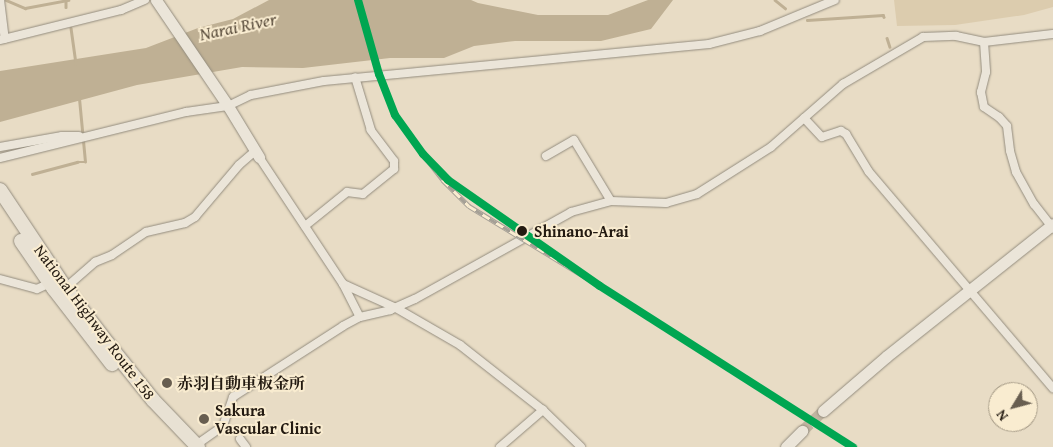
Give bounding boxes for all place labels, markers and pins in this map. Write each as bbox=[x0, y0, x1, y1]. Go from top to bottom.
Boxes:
place label: Shinano-Arai bbox=[534, 221, 629, 241]
marker: Shinano-Arai bbox=[513, 222, 531, 240]
place label: 赤羽自動車板金所 bbox=[177, 373, 305, 393]
marker: 赤羽自動車板金所 bbox=[161, 377, 173, 389]
place label: Sakura Vascular Clinic bbox=[215, 400, 321, 438]
marker: Sakura Vascular Clinic bbox=[197, 412, 211, 426]

